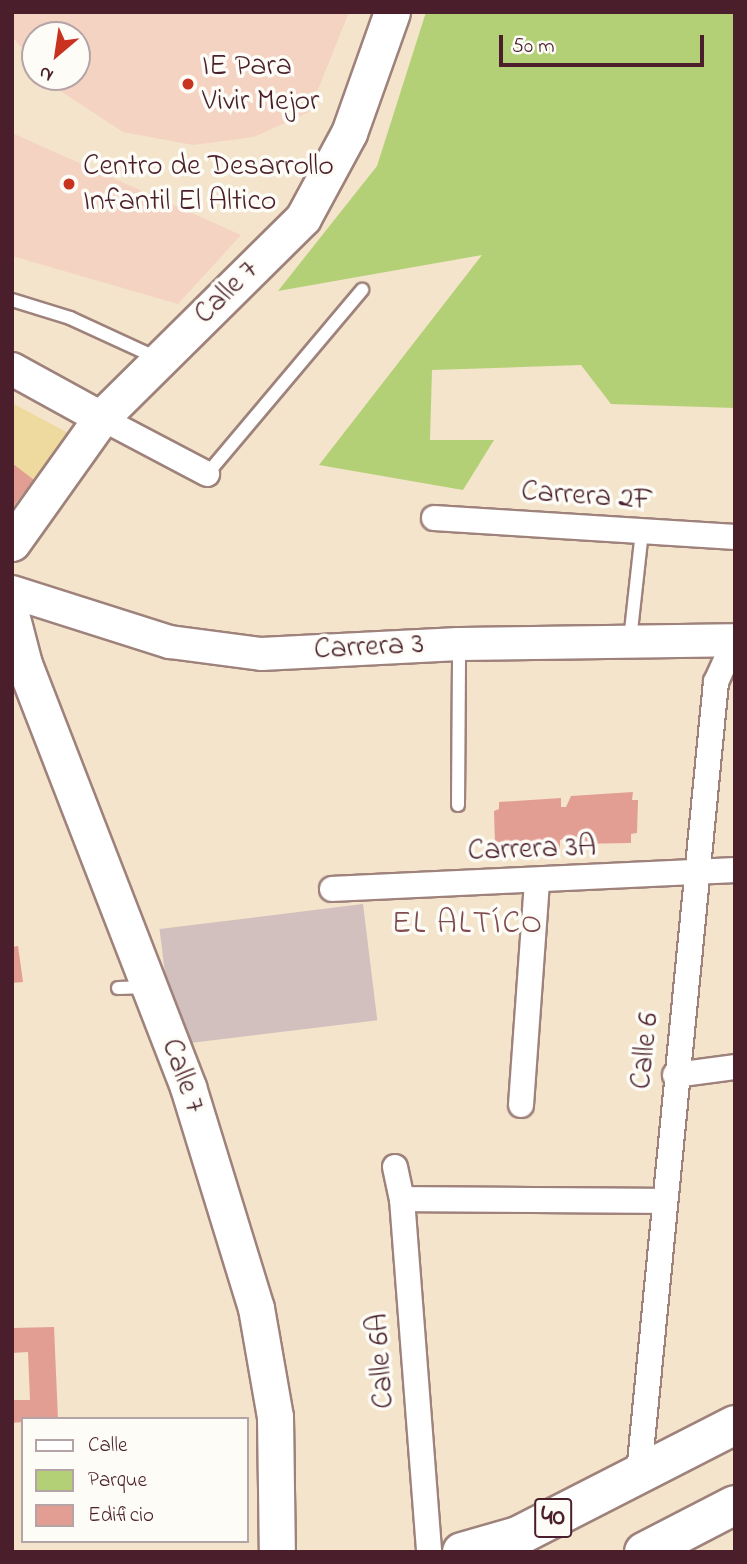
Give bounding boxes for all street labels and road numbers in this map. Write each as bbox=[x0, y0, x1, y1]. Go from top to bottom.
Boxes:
street label: Calle 7 bbox=[187, 253, 267, 333]
street label: Carrera 2F bbox=[520, 474, 654, 520]
street label: Carrera 3 bbox=[313, 627, 425, 669]
street label: Carrera 3A bbox=[467, 830, 597, 870]
street label: Calle 6 bbox=[624, 1011, 668, 1091]
street label: Calle 7 bbox=[152, 1034, 212, 1118]
street label: Calle 6A bbox=[361, 1312, 403, 1410]
road number: 40 bbox=[534, 1494, 572, 1542]

